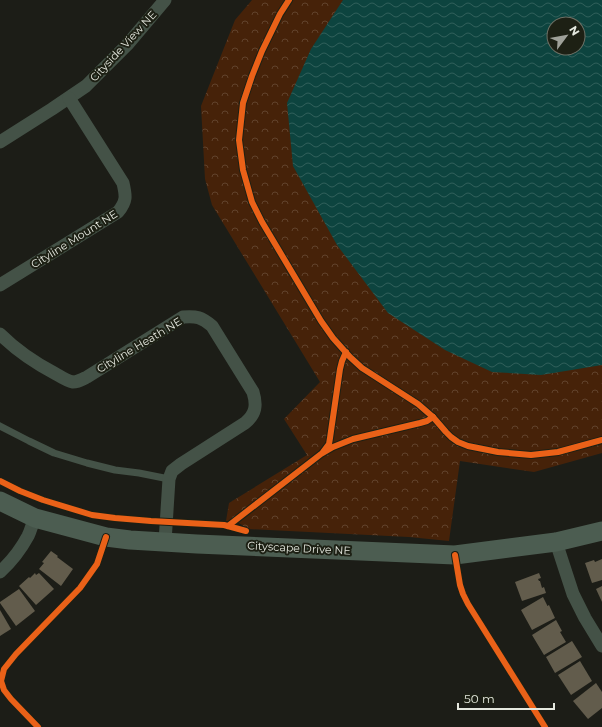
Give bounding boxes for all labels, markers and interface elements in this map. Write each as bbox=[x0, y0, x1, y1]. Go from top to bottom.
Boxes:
street label: Cityside View NE bbox=[87, 8, 159, 84]
north arrow bbox=[546, 16, 586, 56]
text: N bbox=[566, 23, 583, 38]
street label: Cityline Mount NE bbox=[28, 207, 120, 271]
street label: Cityline Heath NE bbox=[94, 314, 184, 376]
street label: Cityscape Drive NE bbox=[247, 538, 351, 558]
scale bar bbox=[458, 685, 554, 711]
text: 50 m bbox=[464, 691, 495, 706]

